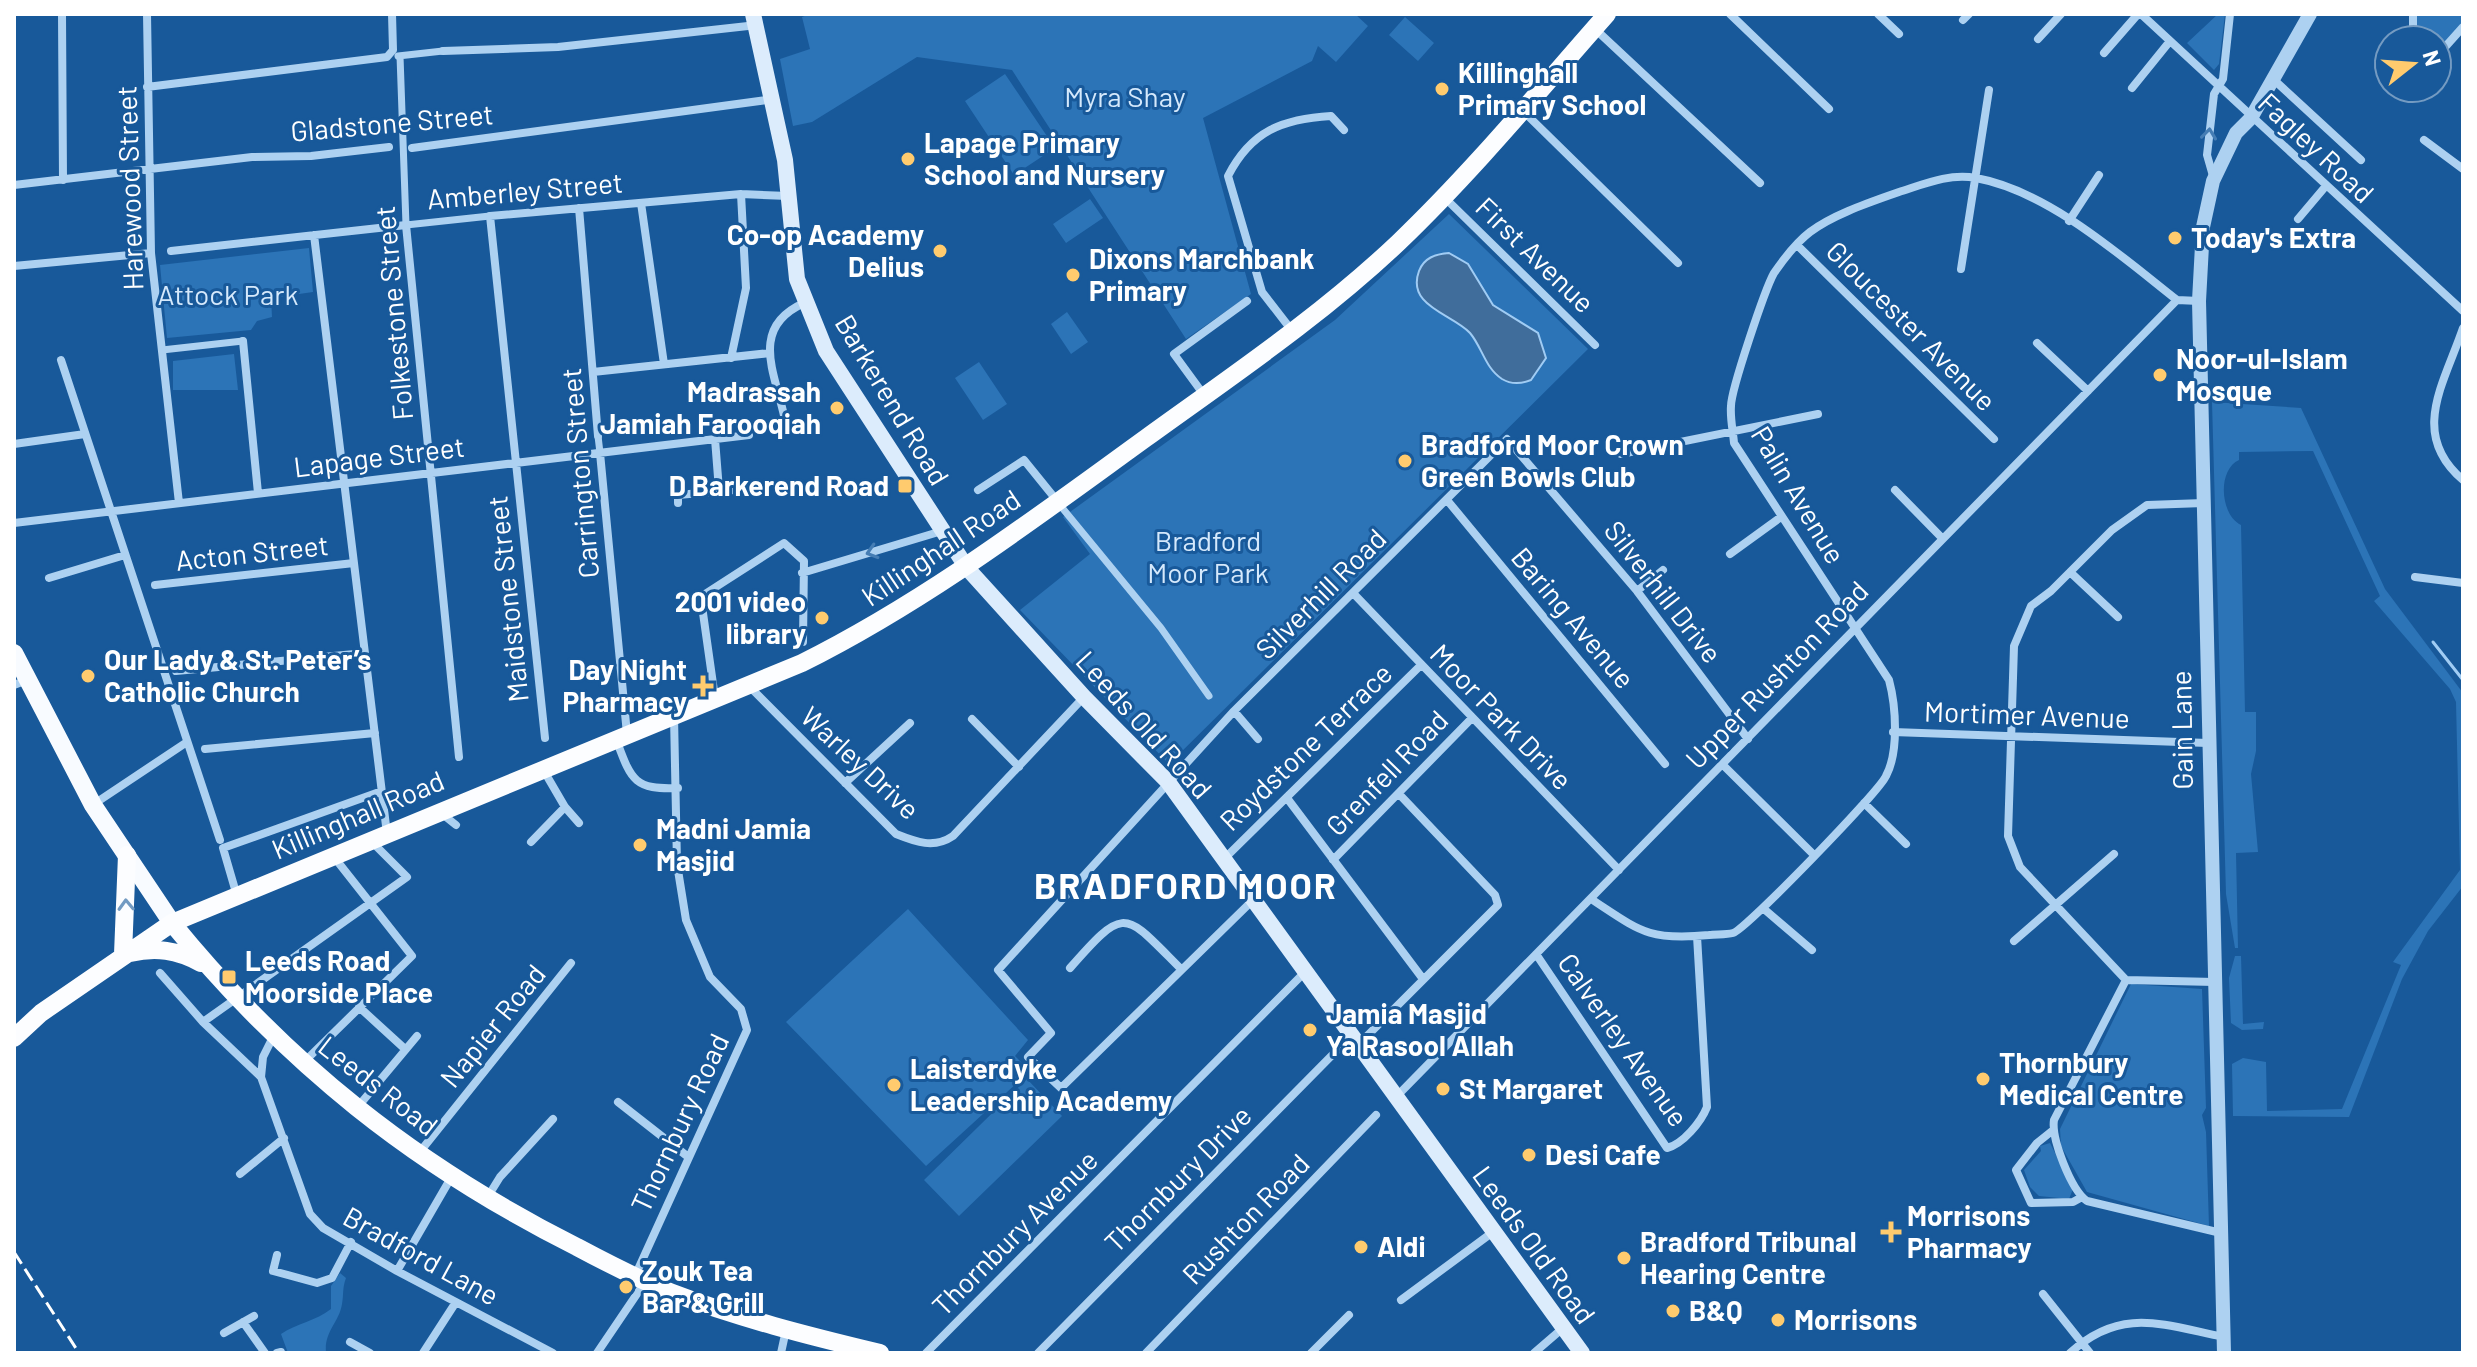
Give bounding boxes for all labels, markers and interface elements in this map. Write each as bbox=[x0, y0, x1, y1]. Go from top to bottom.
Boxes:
north arrow bbox=[2373, 24, 2453, 104]
text: N bbox=[2419, 47, 2448, 69]
place label: Killinghall Primary School bbox=[1458, 55, 1646, 121]
park label: Myra Shay bbox=[1064, 79, 1186, 113]
marker: Killinghall Primary School bbox=[1433, 80, 1451, 98]
street label: Harewood Street bbox=[108, 85, 150, 291]
street label: Fagley Road bbox=[2252, 85, 2382, 209]
street label: Gladstone Street bbox=[289, 96, 495, 148]
place label: Lapage Primary School and Nursery bbox=[924, 125, 1165, 191]
one-way arrow bbox=[2200, 127, 2217, 141]
marker: Lapage Primary School and Nursery bbox=[899, 150, 917, 168]
street label: Amberley Street bbox=[426, 165, 624, 215]
street label: First Avenue bbox=[1469, 189, 1602, 319]
street label: Folkestone Street bbox=[367, 205, 419, 422]
place label: Co-op Academy Delius bbox=[727, 217, 924, 283]
place label: Today's Extra bbox=[2191, 220, 2356, 254]
marker: Today's Extra bbox=[2166, 229, 2184, 247]
street label: Gloucester Avenue bbox=[1820, 233, 2004, 417]
place label: Dixons Marchbank Primary bbox=[1089, 241, 1314, 307]
marker: Co-op Academy Delius bbox=[931, 242, 949, 260]
marker: Dixons Marchbank Primary bbox=[1064, 266, 1082, 284]
park label: Attock Park bbox=[157, 277, 299, 311]
street label: Barkerend Road bbox=[829, 308, 957, 491]
place label: Noor-ul-Islam Mosque bbox=[2176, 341, 2348, 407]
marker: Noor-ul-Islam Mosque bbox=[2151, 366, 2169, 384]
street label: Carrington Street bbox=[553, 367, 605, 580]
place label: Madrassah Jamiah Farooqiah bbox=[600, 374, 821, 440]
marker: Madrassah Jamiah Farooqiah bbox=[828, 399, 846, 417]
street label: Palin Avenue bbox=[1745, 420, 1853, 569]
place label: Bradford Moor Crown Green Bowls Club bbox=[1421, 427, 1684, 493]
street label: Lapage Street bbox=[291, 429, 466, 483]
marker: Bradford Moor Crown Green Bowls Club bbox=[1396, 452, 1414, 470]
place label: D Barkerend Road bbox=[669, 468, 889, 502]
marker: D Barkerend Road bbox=[896, 477, 914, 495]
street label: Killinghall Road bbox=[855, 482, 1026, 613]
street label: Maidstone Street bbox=[479, 494, 535, 704]
street label: Silverhill Drive bbox=[1598, 514, 1730, 669]
street label: Silverhill Road bbox=[1248, 521, 1393, 666]
park label: Bradford Moor Park bbox=[1147, 523, 1269, 589]
street label: Acton Street bbox=[174, 527, 330, 577]
street label: Baring Avenue bbox=[1505, 540, 1643, 695]
one-way arrow bbox=[865, 543, 879, 559]
street label: Upper Rushton Road bbox=[1678, 573, 1875, 775]
place label: 2001 video library bbox=[675, 584, 806, 650]
marker: 2001 video library bbox=[813, 609, 831, 627]
street label: Moor Park Drive bbox=[1424, 636, 1580, 796]
place label: Our Lady & St. Peter’s Catholic Church bbox=[104, 642, 371, 708]
street label: Leeds Old Road bbox=[1070, 644, 1220, 805]
place label: Day Night Pharmacy bbox=[563, 652, 687, 718]
street label: Roydstone Terrace bbox=[1212, 655, 1399, 837]
marker: Our Lady & St. Peter’s Catholic Church bbox=[79, 667, 97, 685]
street label: Gain Lane bbox=[2163, 670, 2199, 790]
marker: Day Night Pharmacy bbox=[694, 677, 712, 695]
street label: Mortimer Avenue bbox=[1924, 693, 2130, 735]
street label: Warley Drive bbox=[794, 699, 927, 826]
street label: Grenfell Road bbox=[1318, 703, 1454, 842]
street label: Killinghall Road bbox=[266, 762, 449, 866]
place label: Madni Jamia Masjid bbox=[656, 811, 811, 877]
marker: Madni Jamia Masjid bbox=[631, 836, 649, 854]
district label: BRADFORD MOOR bbox=[1034, 863, 1338, 906]
one-way arrow bbox=[118, 898, 135, 911]
place label: Leeds Road Moorside Place bbox=[245, 943, 433, 1009]
street label: Calverley Avenue bbox=[1551, 946, 1696, 1133]
street label: Napier Road bbox=[432, 957, 552, 1094]
marker: Leeds Road Moorside Place bbox=[220, 968, 238, 986]
place label: Jamia Masjid Ya Rasool Allah bbox=[1326, 996, 1514, 1062]
marker: Jamia Masjid Ya Rasool Allah bbox=[1301, 1021, 1319, 1039]
street label: Leeds Road bbox=[312, 1028, 445, 1142]
street label: Thornbury Road bbox=[623, 1028, 735, 1217]
place label: Thornbury Medical Centre bbox=[1999, 1045, 2183, 1111]
place label: Laisterdyke Leadership Academy bbox=[910, 1051, 1172, 1117]
marker: Thornbury Medical Centre bbox=[1974, 1070, 1992, 1088]
place label: St Margaret bbox=[1459, 1071, 1603, 1105]
marker: Laisterdyke Leadership Academy bbox=[885, 1076, 903, 1094]
marker: St Margaret bbox=[1434, 1080, 1452, 1098]
street label: Thornbury Drive bbox=[1097, 1098, 1258, 1259]
place label: Desi Cafe bbox=[1545, 1137, 1661, 1171]
street label: Thornbury Avenue bbox=[924, 1142, 1104, 1322]
street label: Rushton Road bbox=[1175, 1146, 1316, 1291]
marker: Desi Cafe bbox=[1520, 1146, 1538, 1164]
street label: Leeds Old Road bbox=[1466, 1159, 1603, 1330]
place label: Morrisons Pharmacy bbox=[1907, 1198, 2032, 1264]
street label: Bradford Lane bbox=[338, 1199, 505, 1312]
marker: Morrisons Pharmacy bbox=[1882, 1223, 1900, 1241]
place label: Bradford Tribunal Hearing Centre bbox=[1640, 1224, 1857, 1290]
place label: Aldi bbox=[1377, 1229, 1426, 1263]
marker: Aldi bbox=[1352, 1238, 1370, 1256]
marker: Bradford Tribunal Hearing Centre bbox=[1615, 1249, 1633, 1267]
place label: Zouk Tea Bar & Grill bbox=[642, 1253, 764, 1319]
marker: Zouk Tea Bar & Grill bbox=[617, 1278, 635, 1296]
place label: B&Q bbox=[1689, 1293, 1743, 1327]
marker: B&Q bbox=[1664, 1302, 1682, 1320]
place label: Morrisons bbox=[1794, 1302, 1917, 1336]
marker: Morrisons bbox=[1769, 1311, 1787, 1329]

